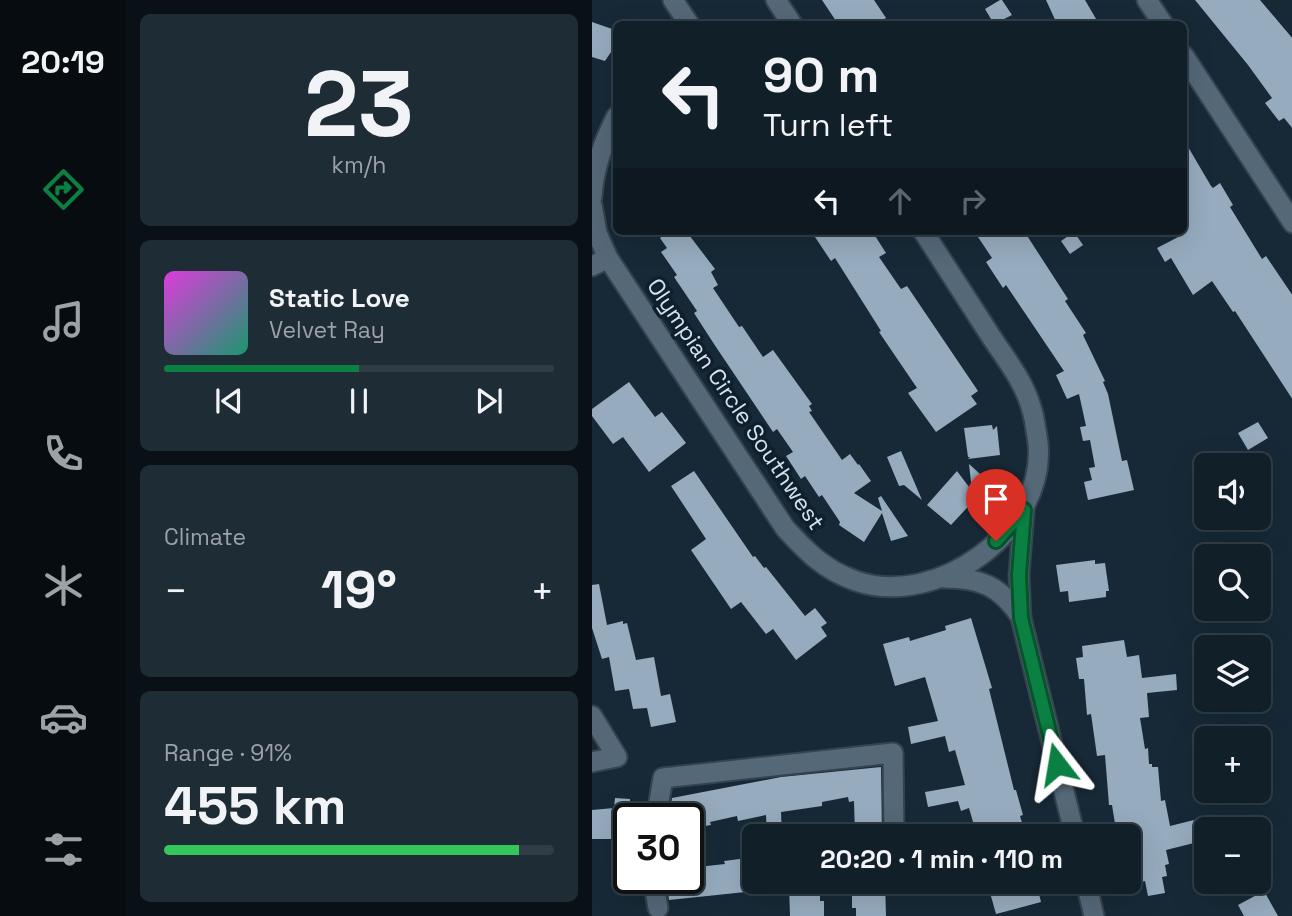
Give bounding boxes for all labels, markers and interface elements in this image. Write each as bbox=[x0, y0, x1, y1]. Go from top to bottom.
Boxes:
text: 20:19 bbox=[21, 42, 105, 82]
text: 90 m bbox=[763, 44, 879, 106]
text: 23 bbox=[304, 46, 414, 163]
icon: left bbox=[648, 49, 739, 140]
text: Turn left bbox=[763, 105, 893, 145]
text: km/h bbox=[332, 150, 386, 180]
icon: directions bbox=[39, 165, 88, 214]
icon: left bbox=[808, 182, 846, 220]
icon: ahead bbox=[881, 182, 919, 220]
icon: right bbox=[954, 182, 992, 220]
street label: Olympian Circle Southwest bbox=[640, 272, 832, 536]
text: Static Love bbox=[269, 281, 410, 315]
icon: music bbox=[39, 297, 88, 346]
text: Velvet Ray bbox=[269, 315, 385, 345]
icon: previous bbox=[210, 382, 248, 420]
icon: pause bbox=[340, 382, 378, 420]
icon: next bbox=[470, 382, 508, 420]
icon: phone bbox=[39, 429, 88, 478]
map controls bbox=[1194, 453, 1271, 894]
button: sound bbox=[1194, 453, 1271, 530]
pin bbox=[966, 469, 1026, 541]
icon: arrive bbox=[977, 480, 1015, 518]
text: Climate bbox=[164, 522, 246, 552]
button: search bbox=[1194, 544, 1271, 621]
text: 19° bbox=[321, 557, 397, 623]
icon: climate bbox=[39, 561, 88, 610]
text: − bbox=[164, 567, 188, 615]
text: + bbox=[530, 567, 554, 615]
button: layers bbox=[1194, 635, 1271, 712]
icon: car bbox=[39, 693, 88, 742]
button: + bbox=[1194, 726, 1271, 803]
position arrow bbox=[1020, 727, 1094, 801]
text: Range · 91% bbox=[164, 738, 292, 768]
text: 455 km bbox=[164, 773, 346, 839]
speed limit sign: 30 bbox=[613, 803, 704, 894]
button: − bbox=[1194, 817, 1271, 894]
icon: filters bbox=[39, 825, 88, 874]
text: 20:20 · 1 min · 110 m bbox=[820, 842, 1063, 876]

